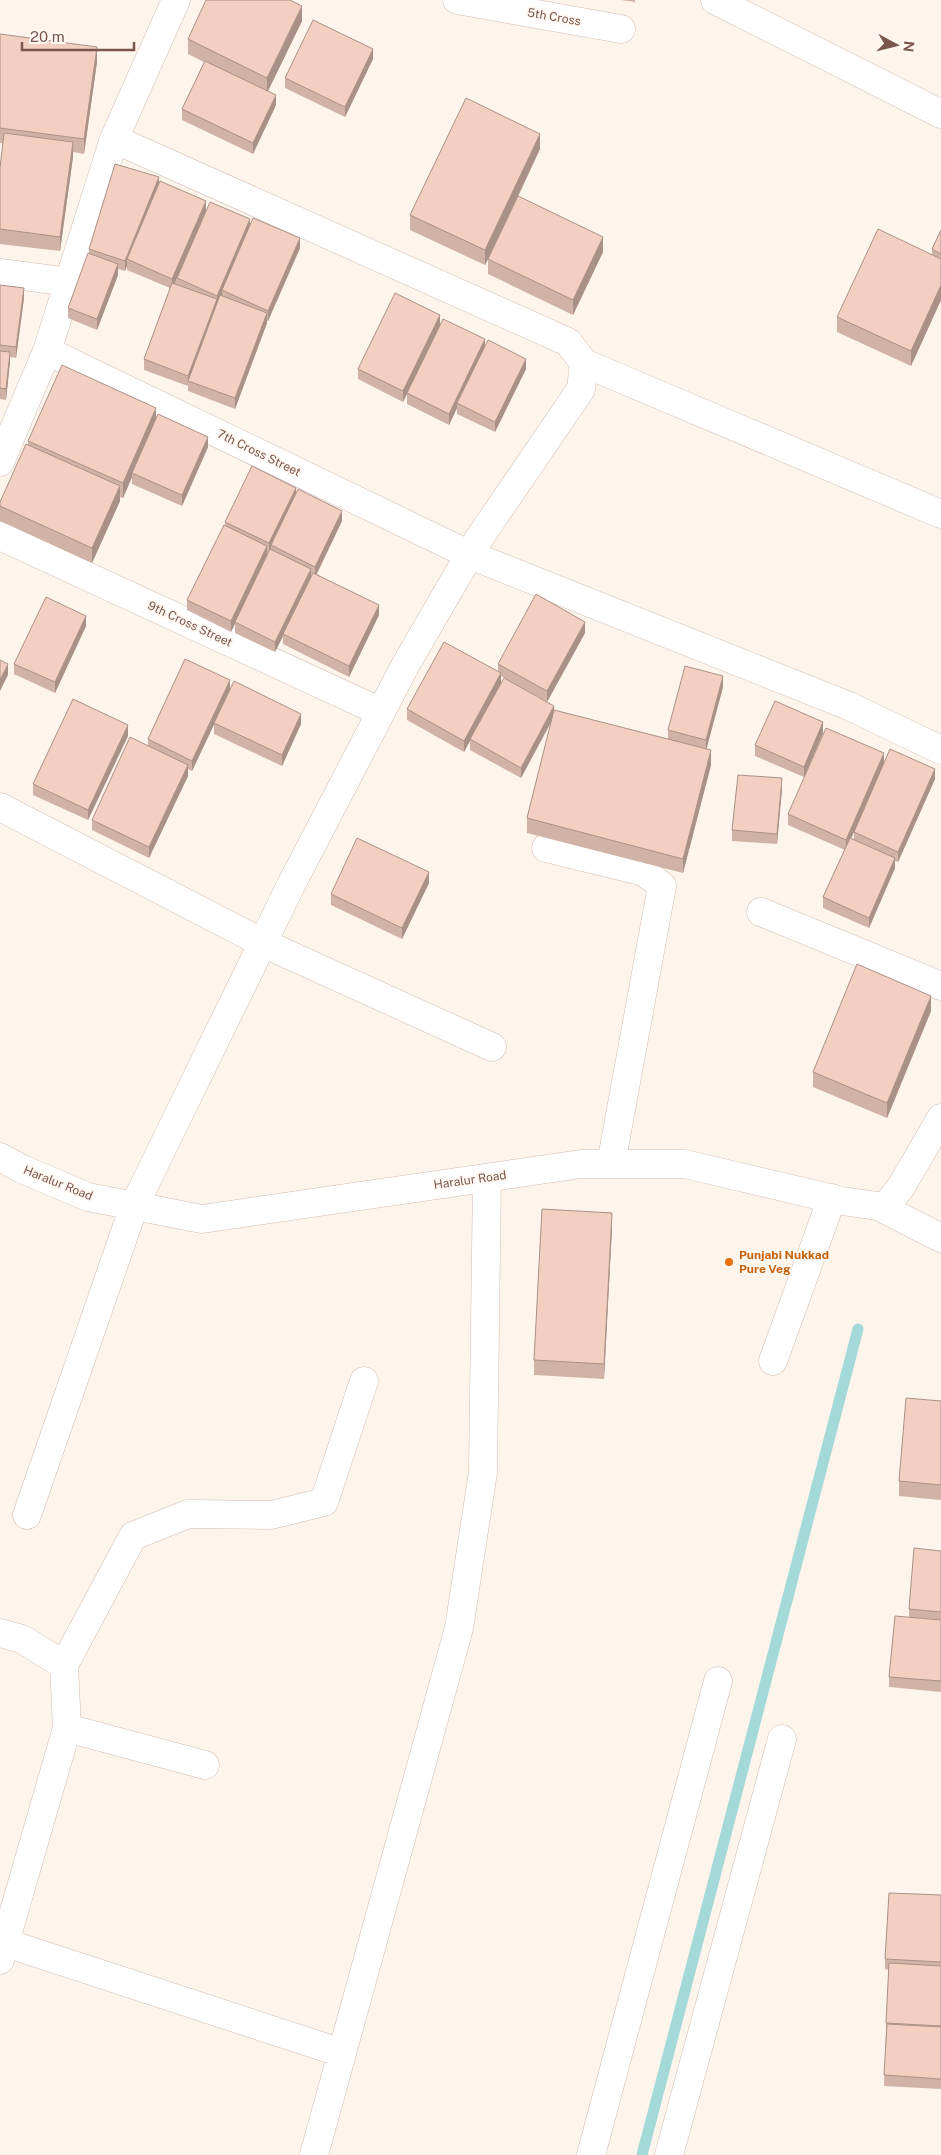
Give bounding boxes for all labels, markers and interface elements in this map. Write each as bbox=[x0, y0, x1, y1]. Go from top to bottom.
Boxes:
street label: 5th Cross bbox=[526, 5, 582, 29]
scale bar bbox=[22, 20, 135, 52]
north arrow bbox=[871, 20, 921, 70]
text: 20 m bbox=[30, 28, 65, 45]
text: N bbox=[900, 40, 918, 53]
street label: 7th Cross Street bbox=[215, 427, 303, 479]
street label: 9th Cross Street bbox=[146, 598, 235, 650]
street label: Haralur Road bbox=[21, 1163, 95, 1203]
street label: Haralur Road bbox=[433, 1168, 507, 1192]
place label: Punjabi Nukkad Pure Veg bbox=[739, 1248, 829, 1276]
marker: Punjabi Nukkad Pure Veg bbox=[723, 1256, 735, 1268]

